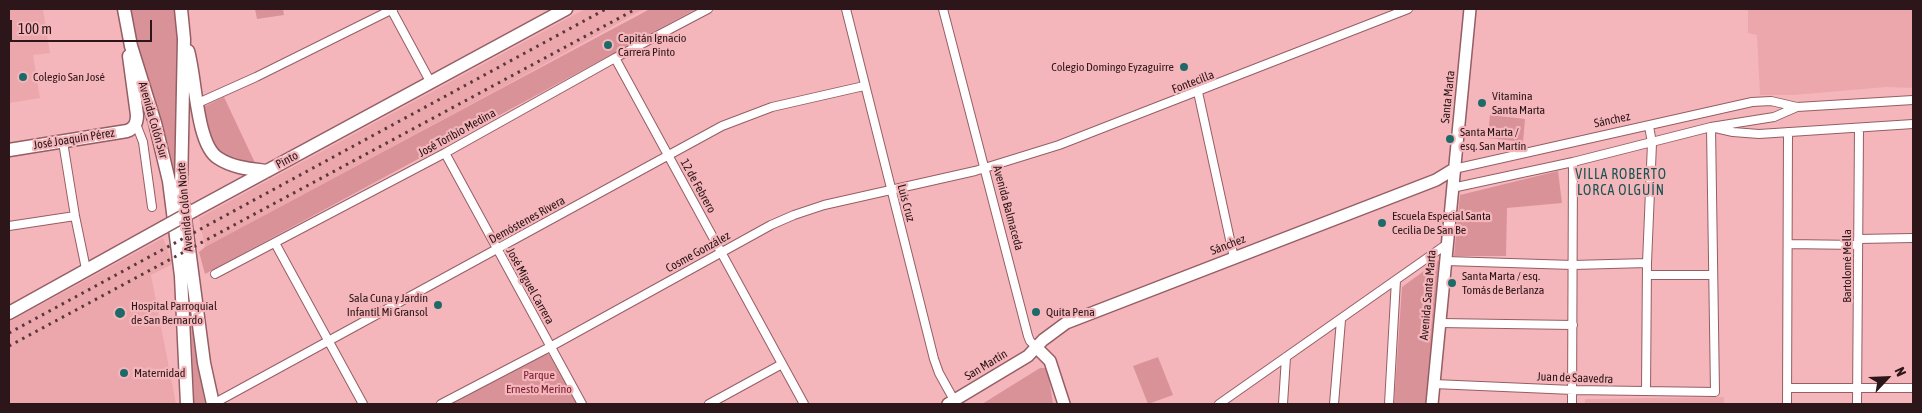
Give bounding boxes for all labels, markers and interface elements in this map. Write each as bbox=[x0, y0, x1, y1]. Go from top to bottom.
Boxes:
scale bar bbox=[12, 10, 155, 42]
text: 100 m bbox=[18, 20, 52, 37]
place label: Capitán Ignacio Carrera Pinto bbox=[618, 31, 686, 59]
marker: Capitán Ignacio Carrera Pinto bbox=[602, 39, 614, 51]
place label: Colegio Domingo Eyzaguirre bbox=[1051, 60, 1174, 74]
marker: Colegio Domingo Eyzaguirre bbox=[1178, 61, 1190, 73]
street label: Fontecilla bbox=[1170, 67, 1216, 97]
place label: Colegio San José bbox=[33, 70, 105, 84]
street label: Santa Marta bbox=[1438, 70, 1458, 124]
marker: Colegio San José bbox=[17, 71, 29, 83]
street label: Avenida Colón Sur bbox=[135, 80, 171, 160]
place label: Vitamina Santa Marta bbox=[1492, 89, 1545, 117]
marker: Vitamina Santa Marta bbox=[1476, 97, 1488, 109]
street label: José Toribio Medina bbox=[416, 106, 498, 160]
street label: Sánchez bbox=[1593, 109, 1631, 131]
street label: José Joaquín Pérez bbox=[32, 125, 116, 153]
place label: Santa Marta / esq. San Martín bbox=[1460, 125, 1526, 153]
marker: Santa Marta / esq. San Martín bbox=[1444, 133, 1456, 145]
street label: Pinto bbox=[273, 148, 301, 172]
street label: 12 de Febrero bbox=[677, 156, 719, 216]
street label: Avenida Colón Norte bbox=[174, 162, 196, 252]
street label: Avenida Balmaceda bbox=[990, 164, 1026, 252]
district label: VILLA ROBERTO LORCA OLGUÍN bbox=[1574, 167, 1668, 200]
street label: Luis Cruz bbox=[894, 183, 918, 223]
street label: Demóstenes Rivera bbox=[487, 193, 567, 247]
place label: Escuela Especial Santa Cecilia De San Be bbox=[1392, 209, 1491, 237]
marker: Escuela Especial Santa Cecilia De San Be bbox=[1376, 217, 1388, 229]
street label: Cosme González bbox=[663, 228, 733, 276]
street label: Bartolomé Mella bbox=[1840, 229, 1854, 303]
street label: Sánchez bbox=[1208, 232, 1248, 258]
street label: José Miguel Carrera bbox=[503, 245, 557, 327]
street label: Avenida Santa Marta bbox=[1417, 249, 1439, 341]
place label: Santa Marta / esq. Tomás de Berlanza bbox=[1462, 269, 1544, 297]
marker: Santa Marta / esq. Tomás de Berlanza bbox=[1446, 277, 1458, 289]
place label: Sala Cuna y Jardín Infantil Mi Gransol bbox=[347, 291, 428, 319]
place label: Hospital Parroquial de San Bernardo bbox=[131, 299, 217, 327]
marker: Sala Cuna y Jardín Infantil Mi Gransol bbox=[432, 299, 444, 311]
place label: Quita Pena bbox=[1046, 305, 1095, 319]
marker: Hospital Parroquial de San Bernardo bbox=[113, 306, 127, 320]
marker: Quita Pena bbox=[1030, 306, 1042, 318]
street label: San Martín bbox=[962, 347, 1010, 383]
north arrow bbox=[1862, 353, 1912, 403]
text: N bbox=[1892, 365, 1910, 379]
place label: Maternidad bbox=[134, 366, 185, 380]
marker: Maternidad bbox=[118, 367, 130, 379]
park label: Parque Ernesto Merino bbox=[506, 368, 572, 396]
street label: Juan de Saavedra bbox=[1537, 369, 1613, 387]

